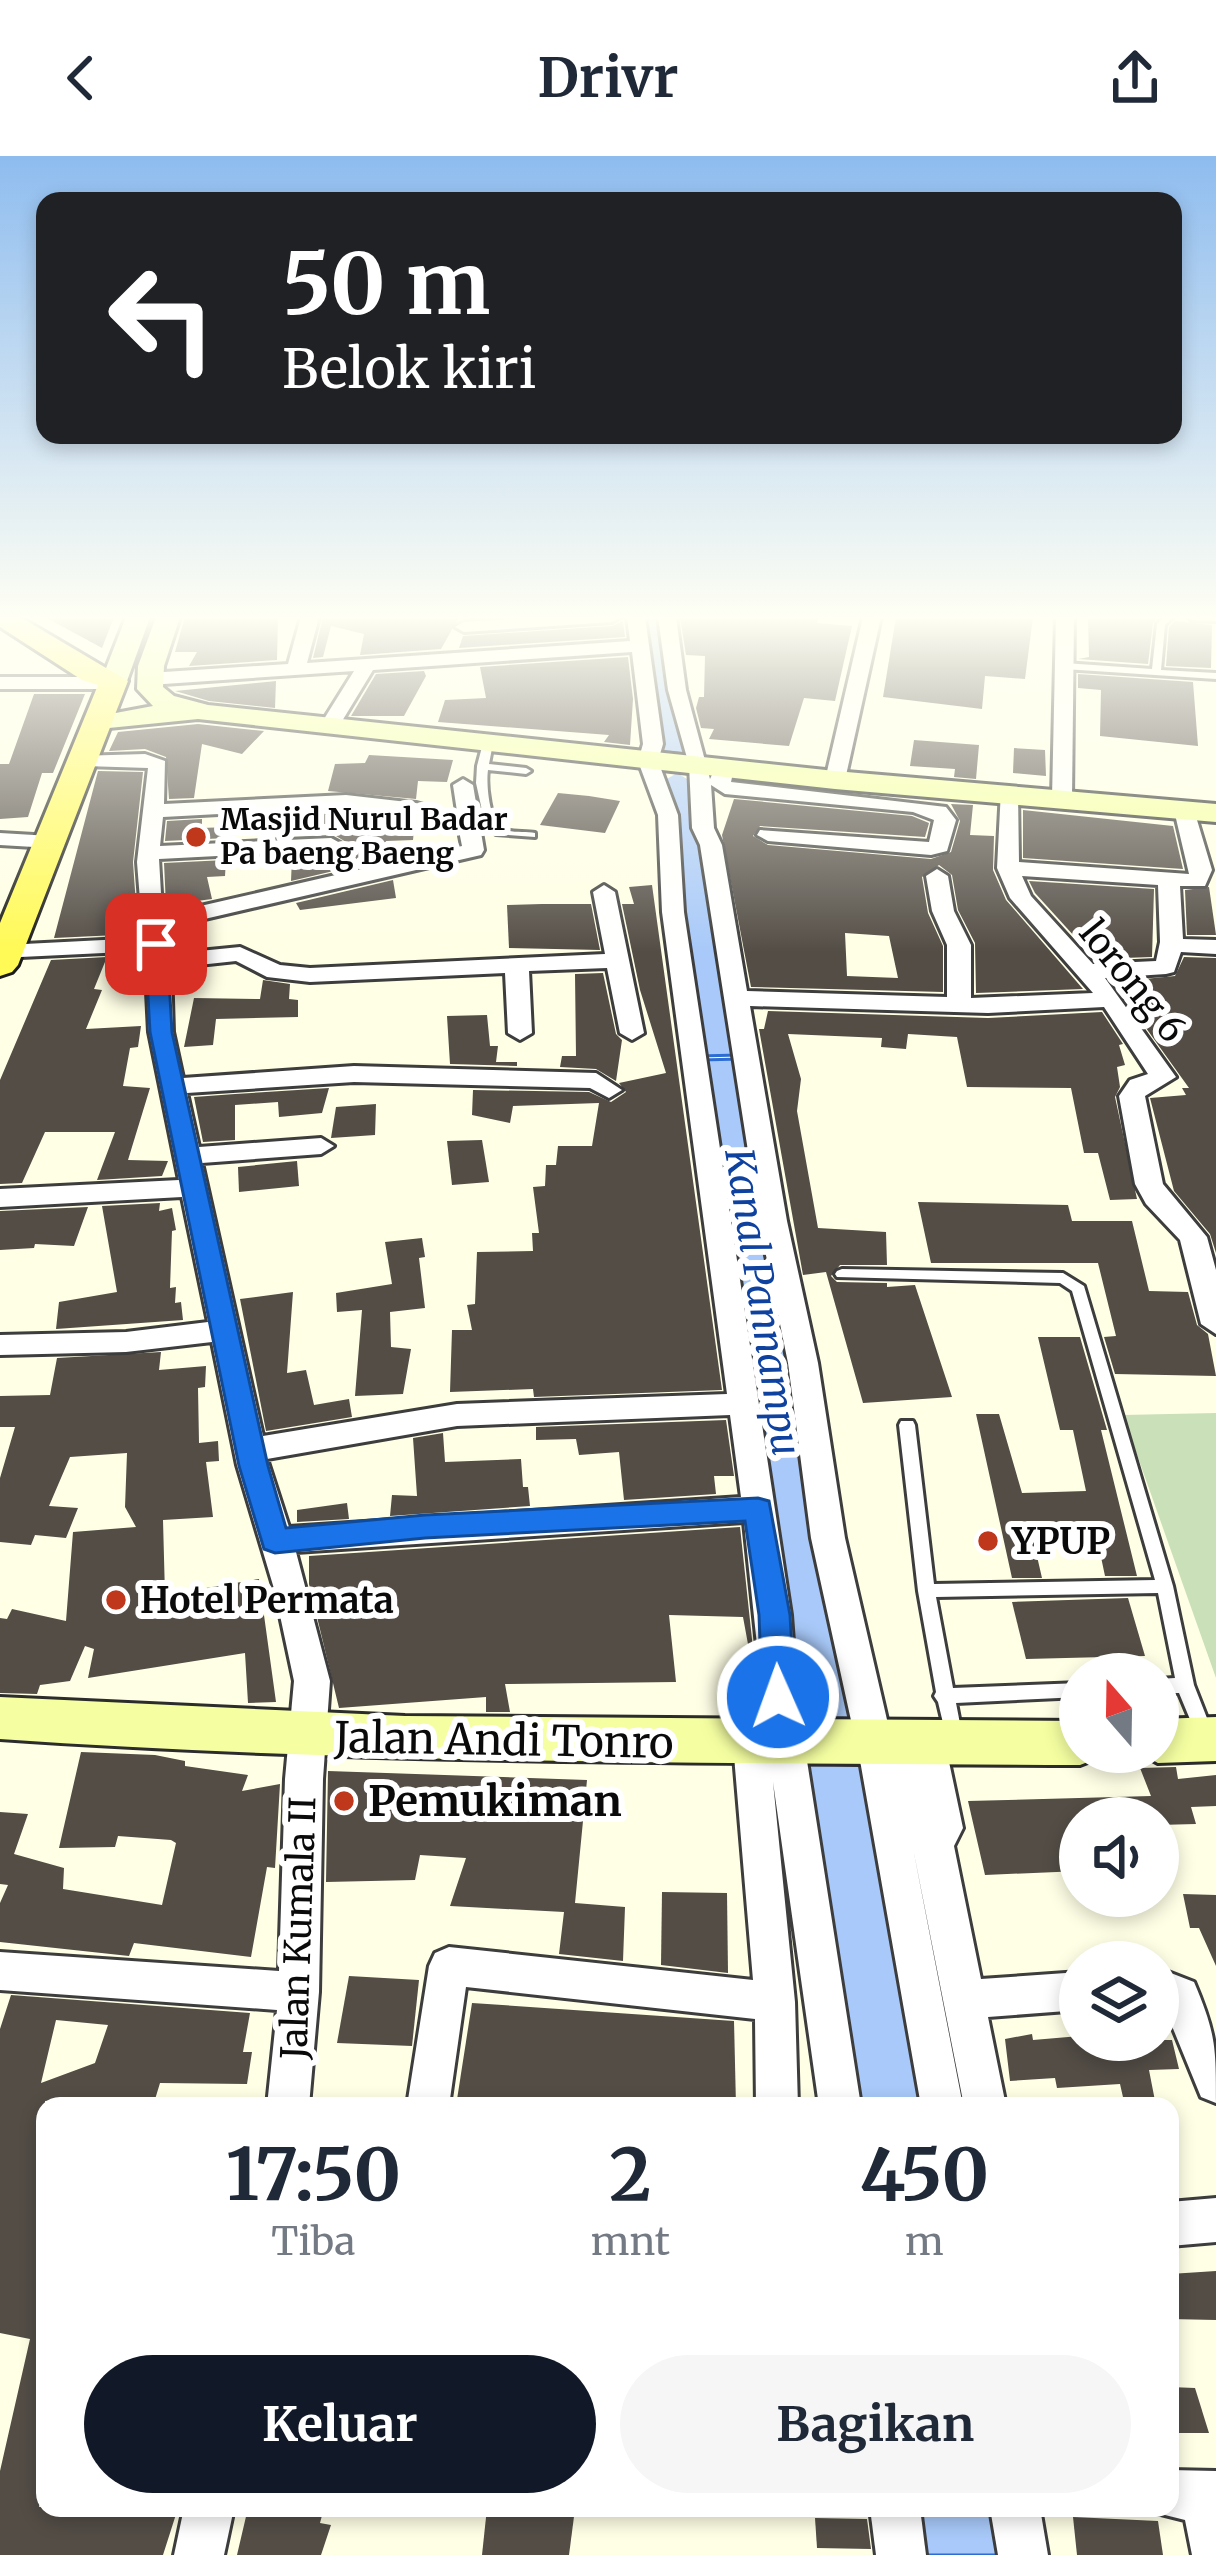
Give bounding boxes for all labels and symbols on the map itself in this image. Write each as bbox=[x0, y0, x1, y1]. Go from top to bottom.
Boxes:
place label: Masjid Nurul Badar Pa baeng Baeng bbox=[220, 800, 508, 872]
marker: Masjid Nurul Badar Pa baeng Baeng bbox=[183, 824, 209, 850]
pin bbox=[105, 893, 207, 995]
street label: lorong 6 bbox=[1070, 911, 1195, 1051]
water label: Kanal Pannampu bbox=[714, 1144, 811, 1459]
place label: YPUP bbox=[1011, 1519, 1110, 1564]
marker: YPUP bbox=[975, 1528, 1001, 1554]
place label: Hotel Permata bbox=[140, 1578, 394, 1623]
marker: Hotel Permata bbox=[103, 1587, 129, 1613]
position arrow bbox=[715, 1634, 841, 1760]
north arrow bbox=[1059, 1653, 1179, 1773]
street label: Jalan Andi Tonro bbox=[333, 1711, 674, 1769]
place label: Pemukiman bbox=[368, 1775, 622, 1827]
marker: Pemukiman bbox=[331, 1788, 357, 1814]
street label: Jalan Kumala II bbox=[271, 1796, 326, 2061]

